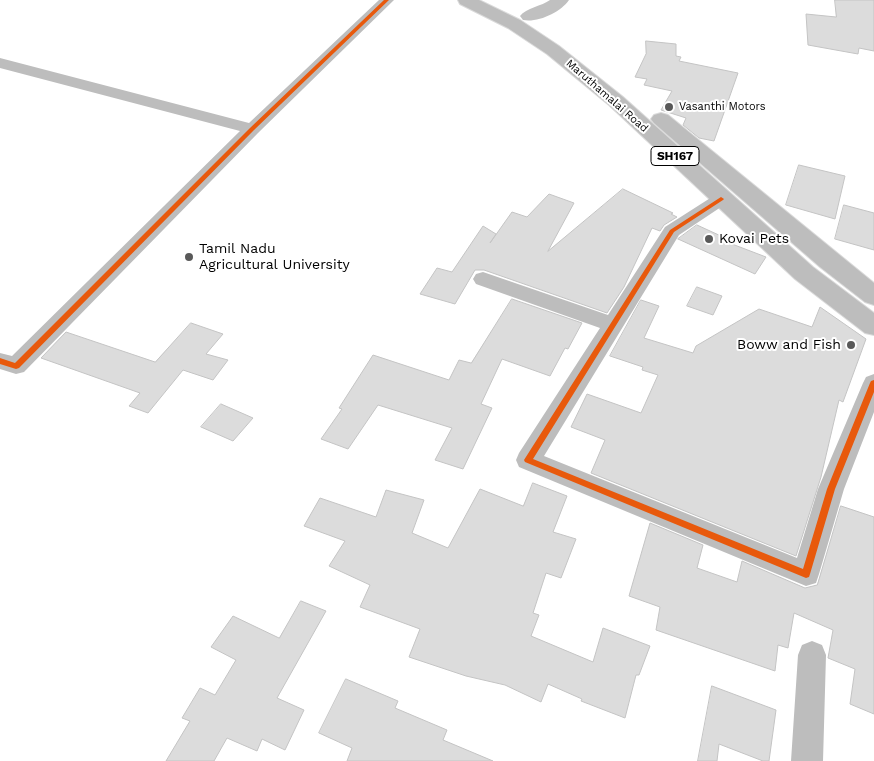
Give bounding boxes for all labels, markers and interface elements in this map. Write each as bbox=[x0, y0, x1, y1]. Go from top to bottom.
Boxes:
street label: Maruthamalai Road bbox=[563, 57, 651, 135]
place label: Vasanthi Motors bbox=[679, 100, 766, 114]
marker: Vasanthi Motors bbox=[663, 101, 675, 113]
road number: SH167 bbox=[651, 146, 699, 166]
place label: Kovai Pets bbox=[719, 231, 789, 247]
marker: Kovai Pets bbox=[703, 233, 715, 245]
place label: Tamil Nadu Agricultural University bbox=[199, 241, 350, 274]
marker: Tamil Nadu Agricultural University bbox=[183, 251, 195, 263]
place label: Boww and Fish bbox=[737, 337, 841, 353]
marker: Boww and Fish bbox=[845, 339, 857, 351]

